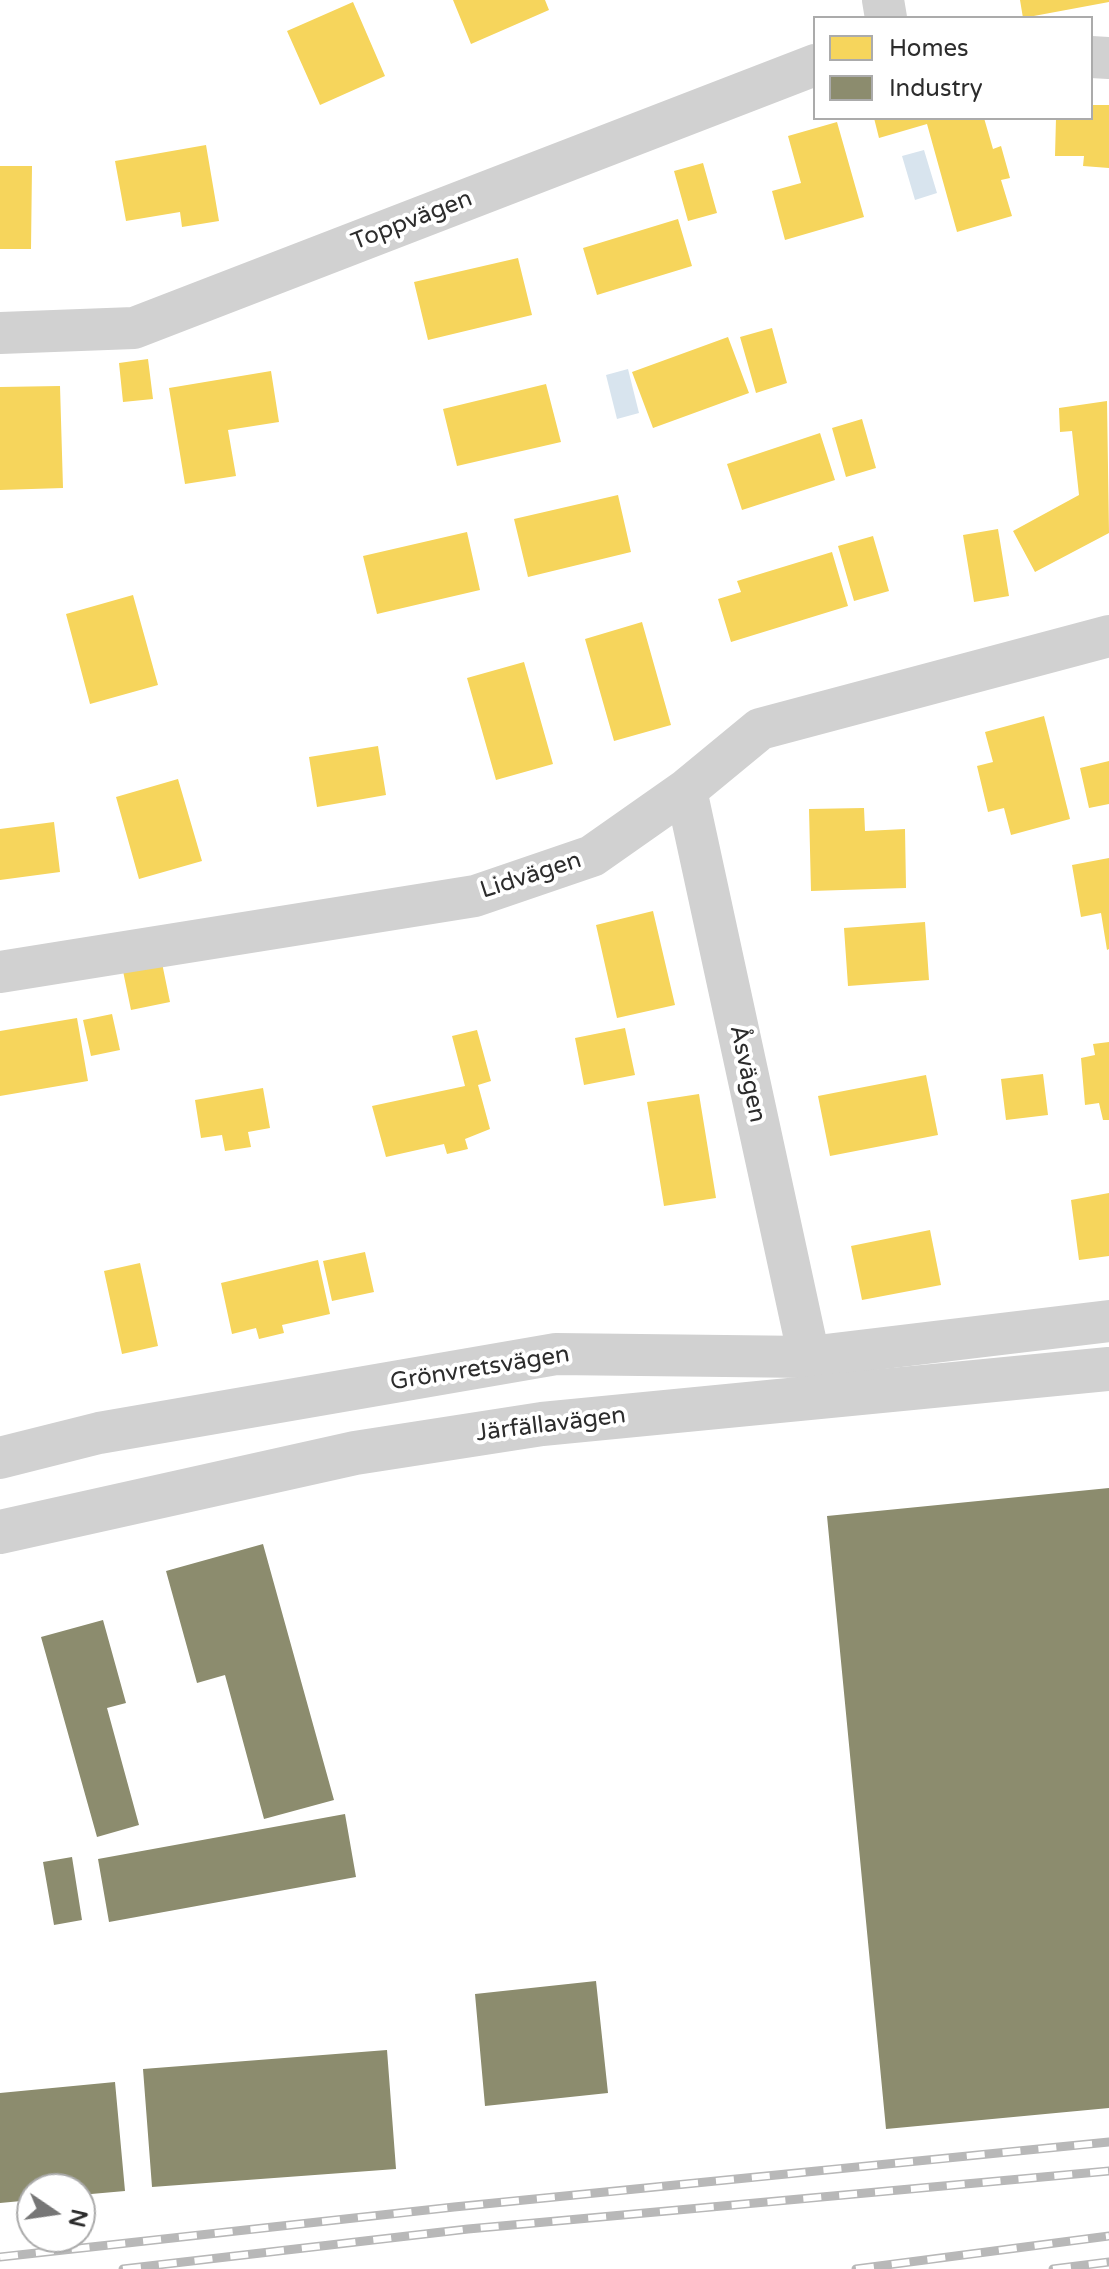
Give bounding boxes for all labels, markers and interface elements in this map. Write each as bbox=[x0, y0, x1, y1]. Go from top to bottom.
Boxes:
legend bbox=[813, 16, 1093, 120]
text: Homes bbox=[889, 34, 969, 63]
text: Industry bbox=[889, 74, 983, 103]
street label: Toppvägen bbox=[347, 185, 477, 257]
street label: Lidvägen bbox=[477, 846, 585, 906]
street label: Åsvägen bbox=[723, 1023, 771, 1125]
street label: Grönvretsvägen bbox=[388, 1341, 572, 1397]
street label: Järfällavägen bbox=[474, 1402, 628, 1448]
north arrow bbox=[16, 2173, 96, 2253]
text: N bbox=[63, 2206, 92, 2229]

